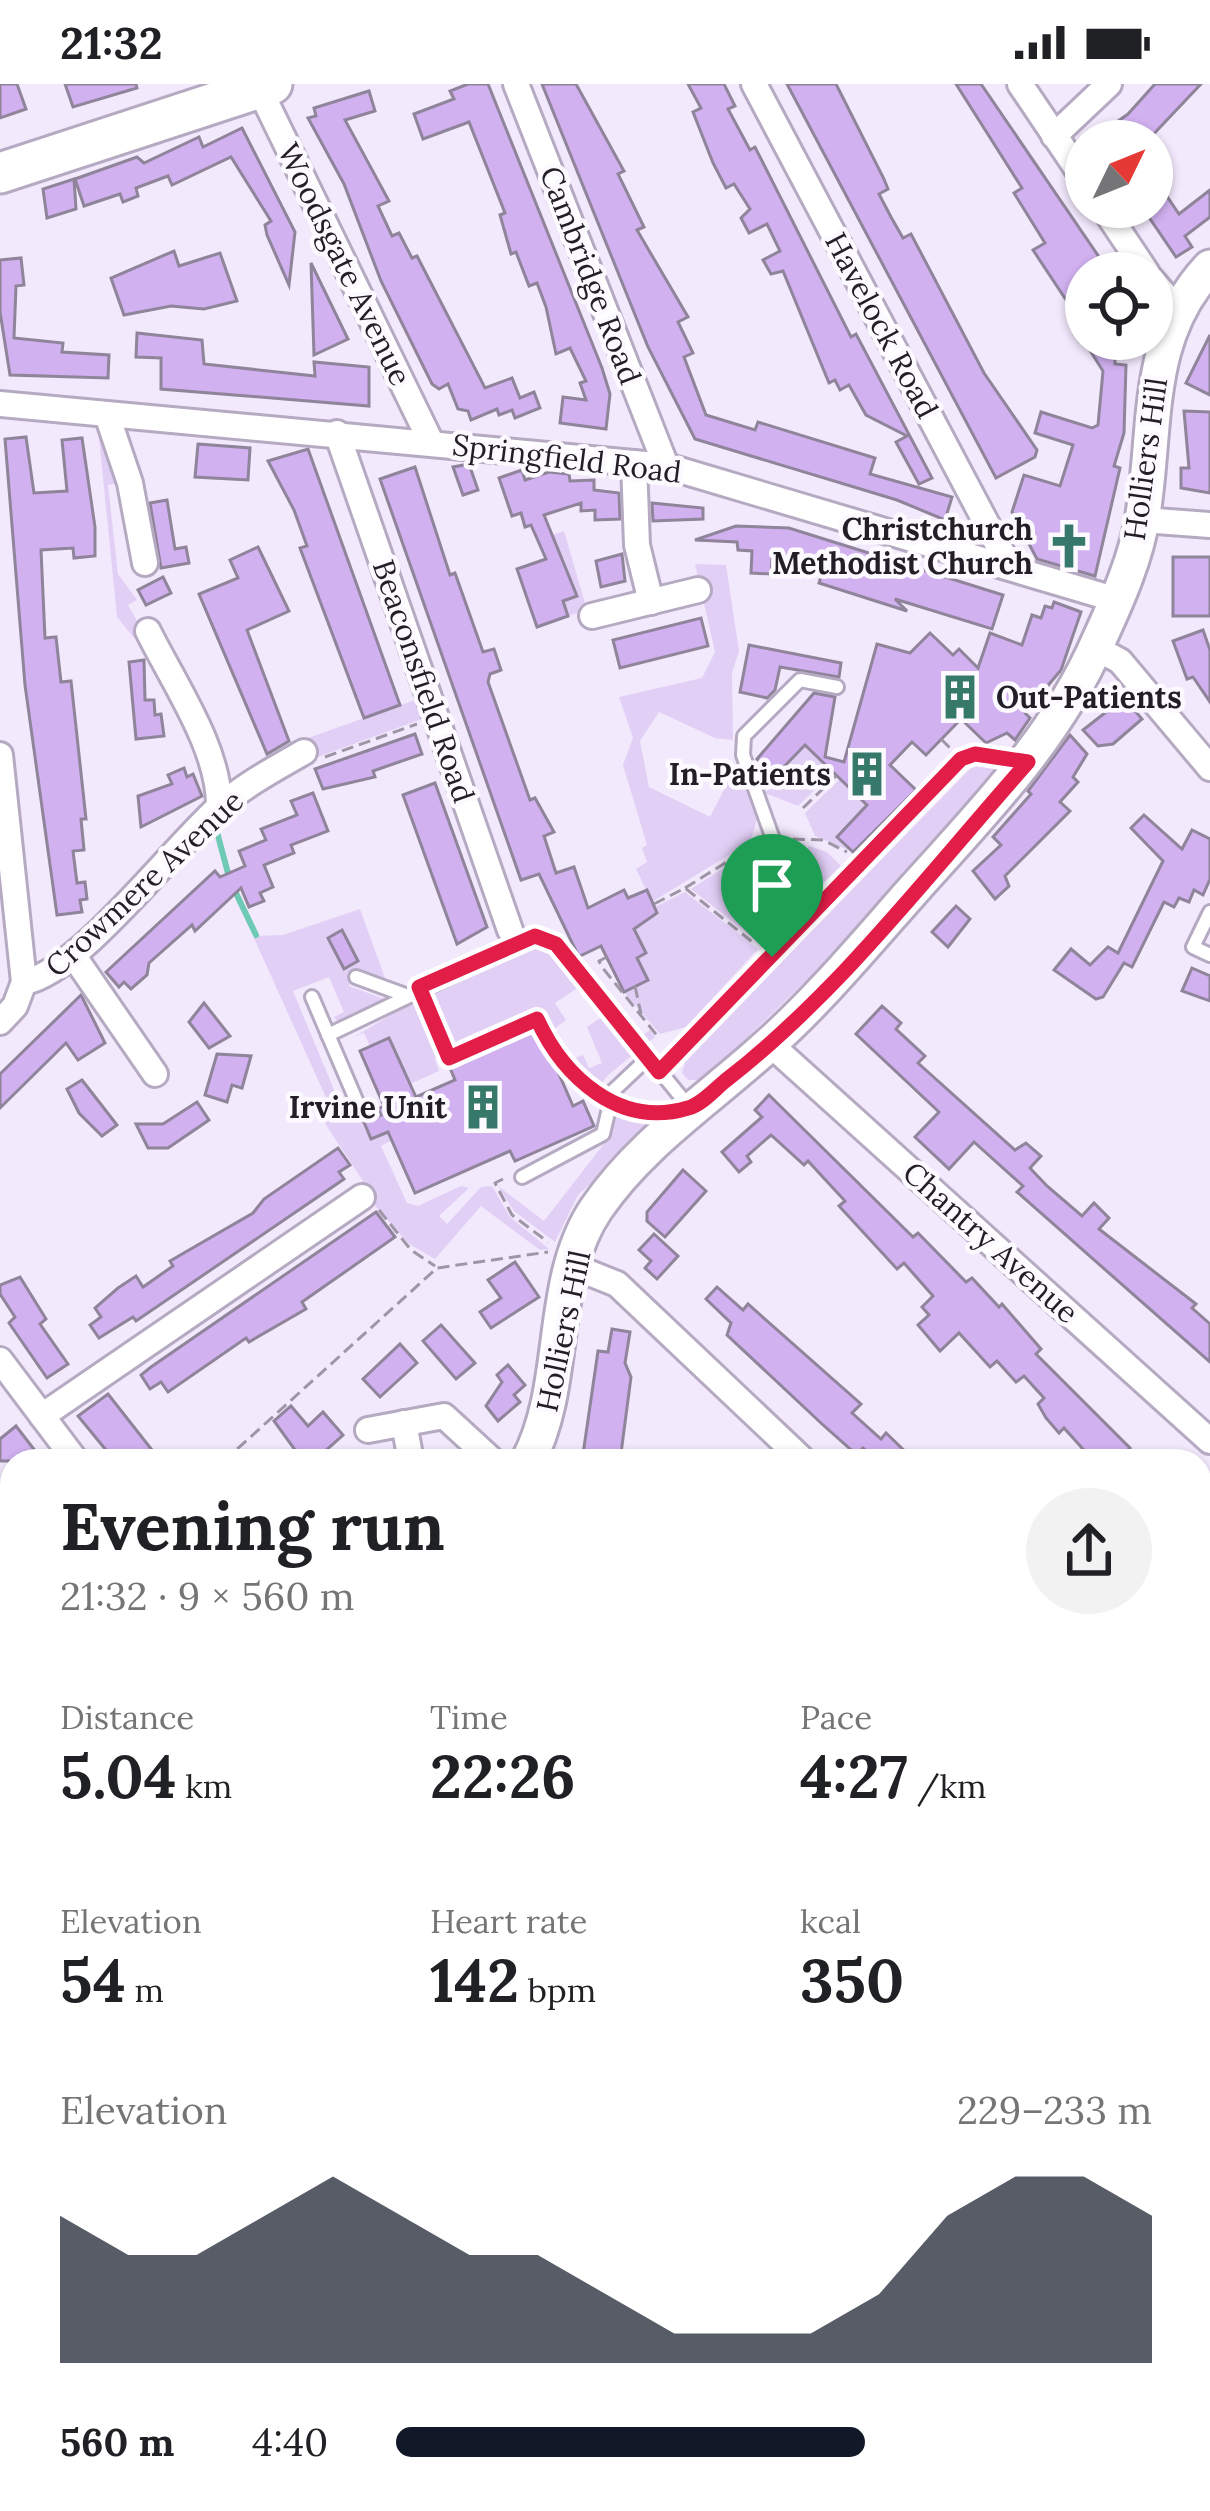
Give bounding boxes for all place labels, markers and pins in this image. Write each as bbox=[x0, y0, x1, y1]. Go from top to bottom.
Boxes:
place label: Christchurch Methodist Church bbox=[772, 510, 1033, 582]
church icon: Christchurch Methodist Church bbox=[1044, 521, 1094, 571]
building icon: Out-Patients bbox=[935, 672, 985, 722]
place label: Out-Patients bbox=[996, 678, 1182, 716]
building icon: In-Patients bbox=[842, 749, 892, 799]
place label: In-Patients bbox=[669, 755, 831, 793]
pin bbox=[721, 834, 823, 957]
building icon: Irvine Unit bbox=[458, 1082, 508, 1132]
place label: Irvine Unit bbox=[289, 1088, 448, 1126]

